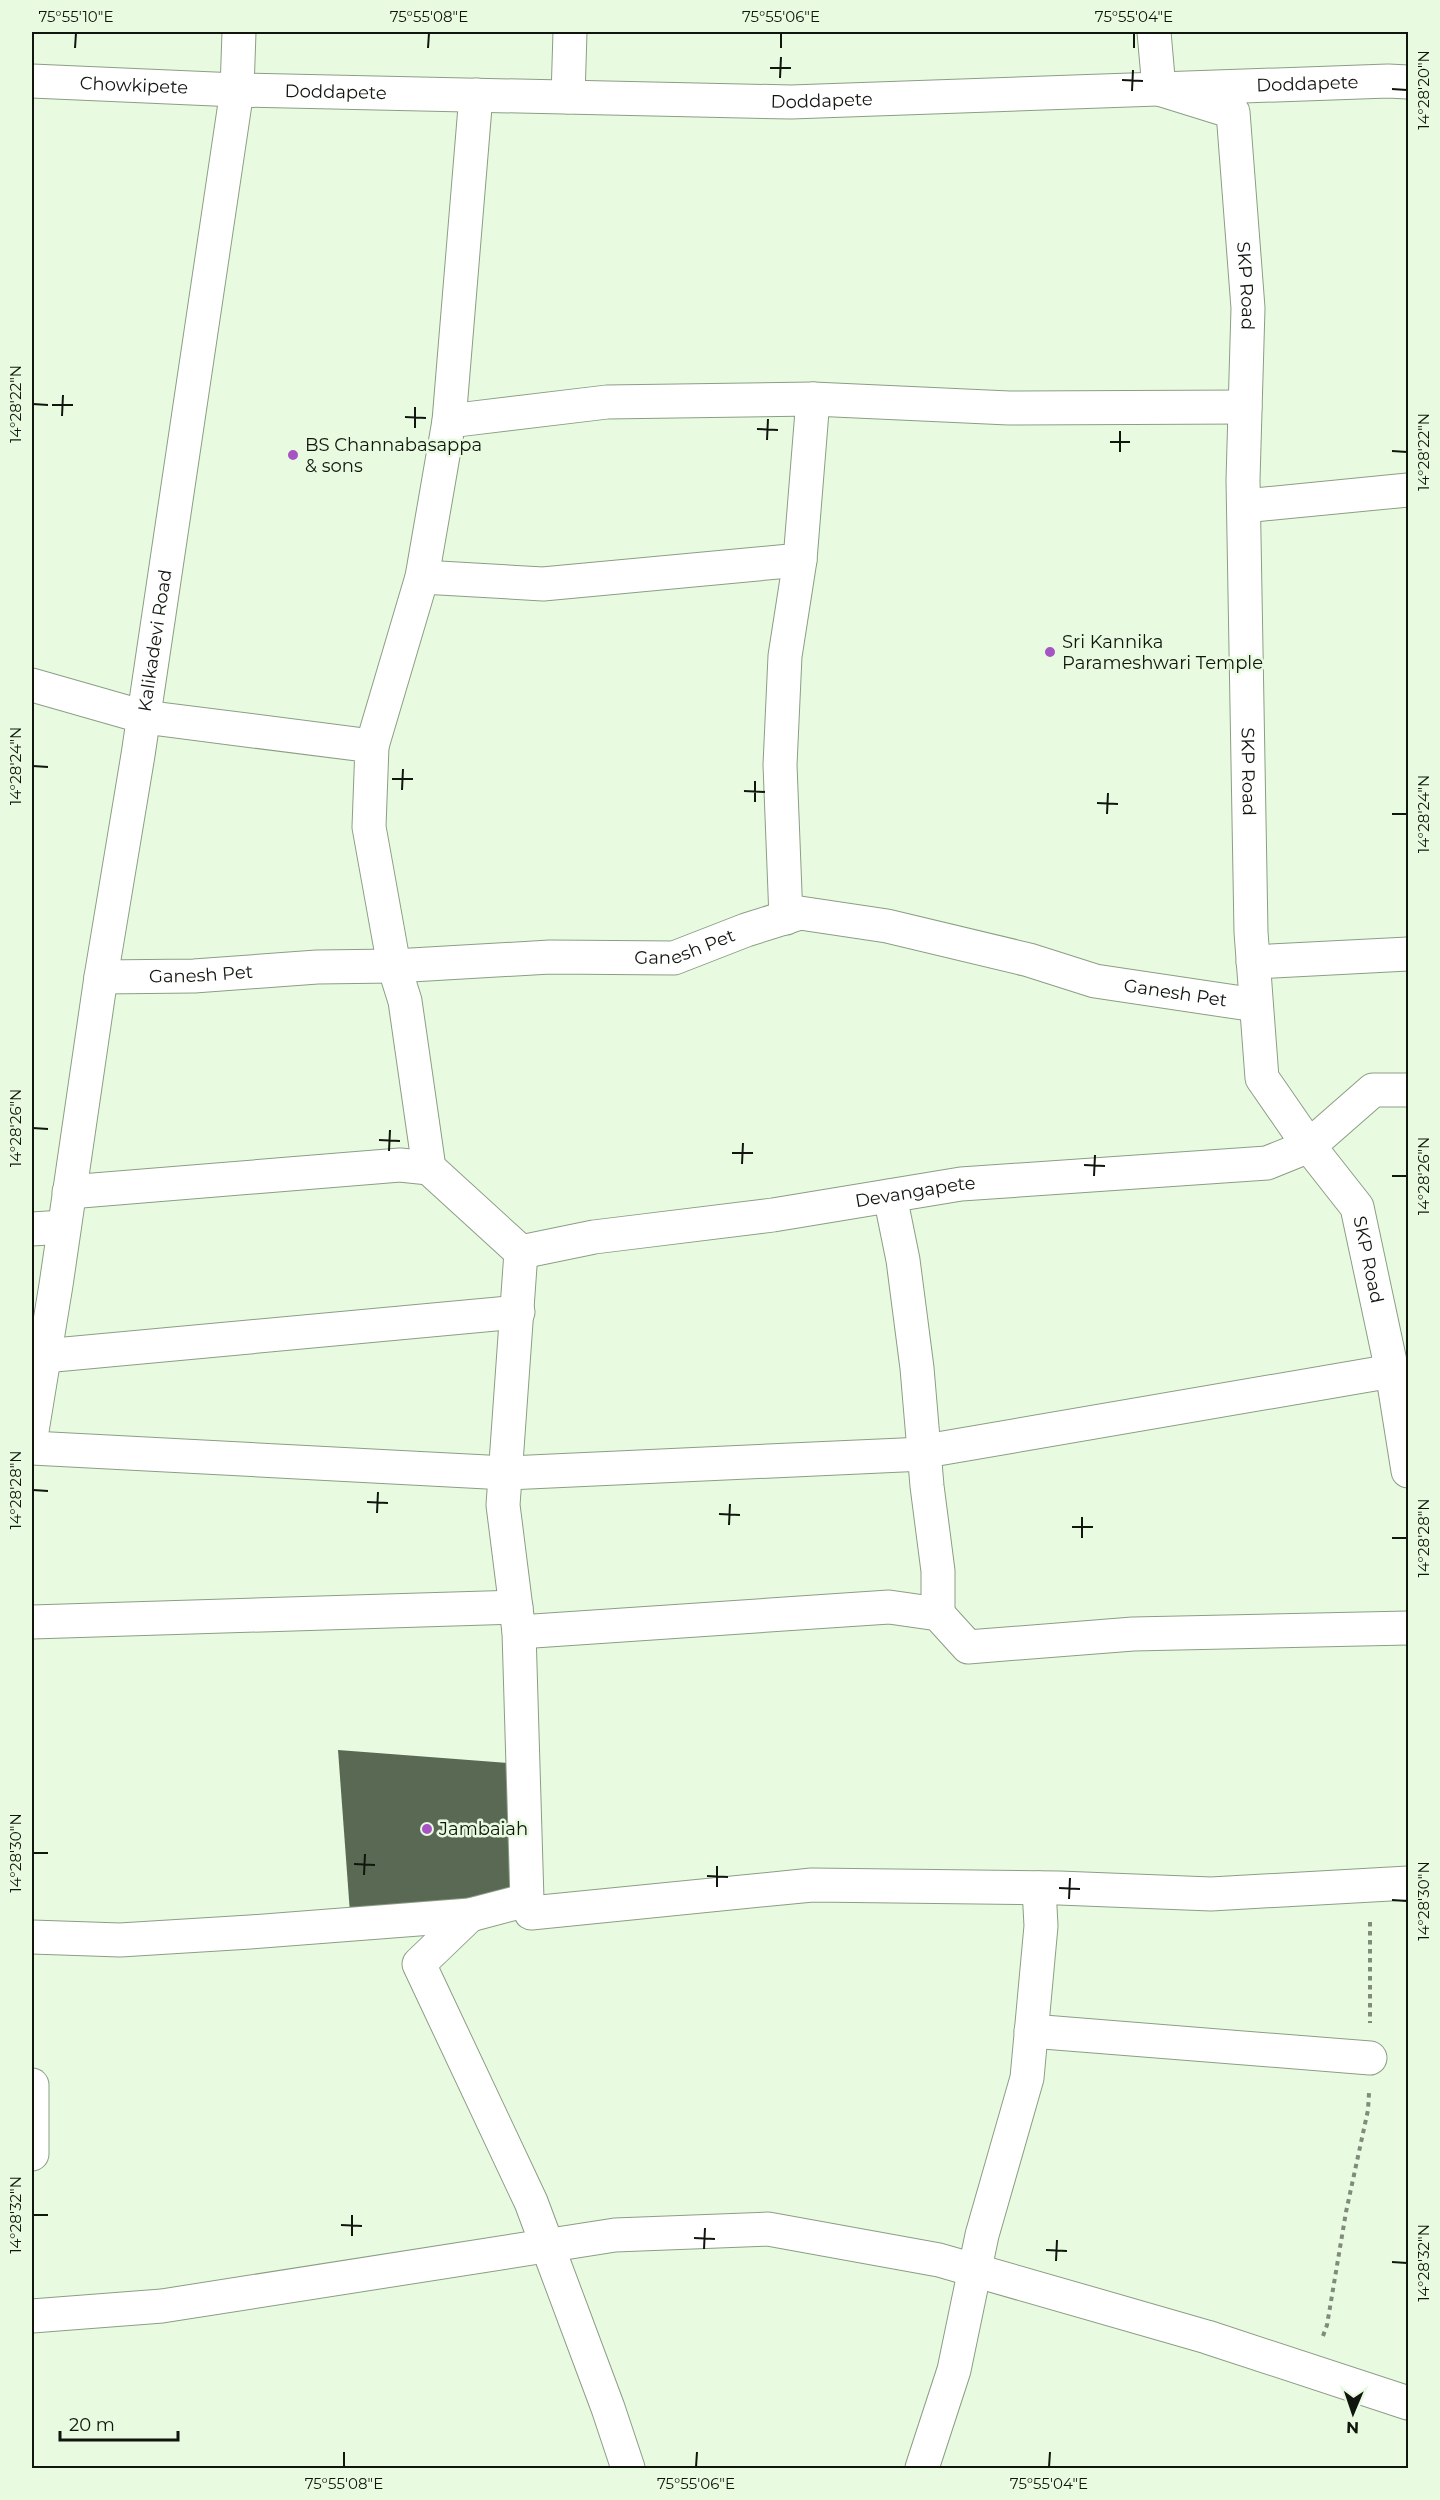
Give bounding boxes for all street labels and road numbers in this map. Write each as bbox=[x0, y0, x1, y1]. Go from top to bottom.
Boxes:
street label: Doddapete bbox=[1256, 71, 1359, 97]
street label: Chowkipete bbox=[79, 72, 189, 99]
street label: Doddapete bbox=[284, 80, 387, 104]
street label: Doddapete bbox=[770, 88, 873, 113]
street label: SKP Road bbox=[1232, 241, 1259, 330]
street label: Kalikadevi Road bbox=[134, 568, 176, 713]
street label: SKP Road bbox=[1236, 727, 1260, 816]
street label: Ganesh Pet bbox=[634, 924, 738, 969]
street label: Ganesh Pet bbox=[149, 961, 254, 987]
street label: Ganesh Pet bbox=[1122, 974, 1229, 1012]
street label: Devangapete bbox=[853, 1172, 976, 1212]
street label: SKP Road bbox=[1348, 1214, 1388, 1305]

